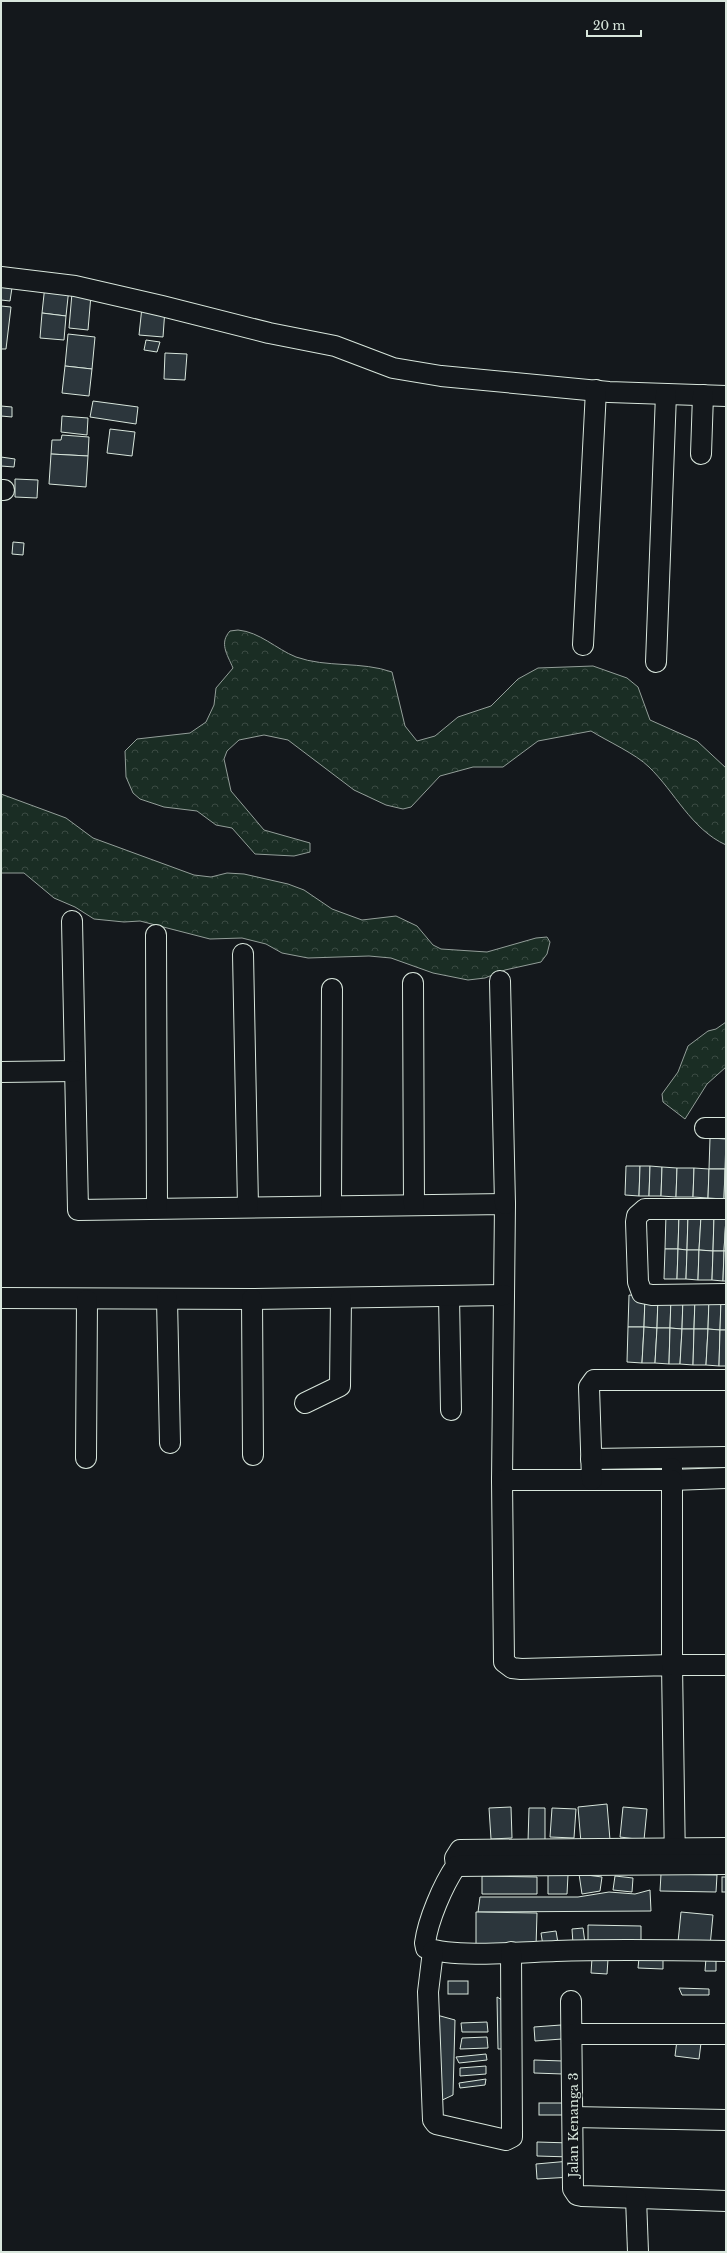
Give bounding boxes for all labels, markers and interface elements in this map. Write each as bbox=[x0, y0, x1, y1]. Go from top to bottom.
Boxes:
scale bar bbox=[587, 12, 641, 38]
text: 20 m bbox=[593, 18, 625, 33]
street label: Jalan Kenanga 3 bbox=[565, 2072, 582, 2180]

